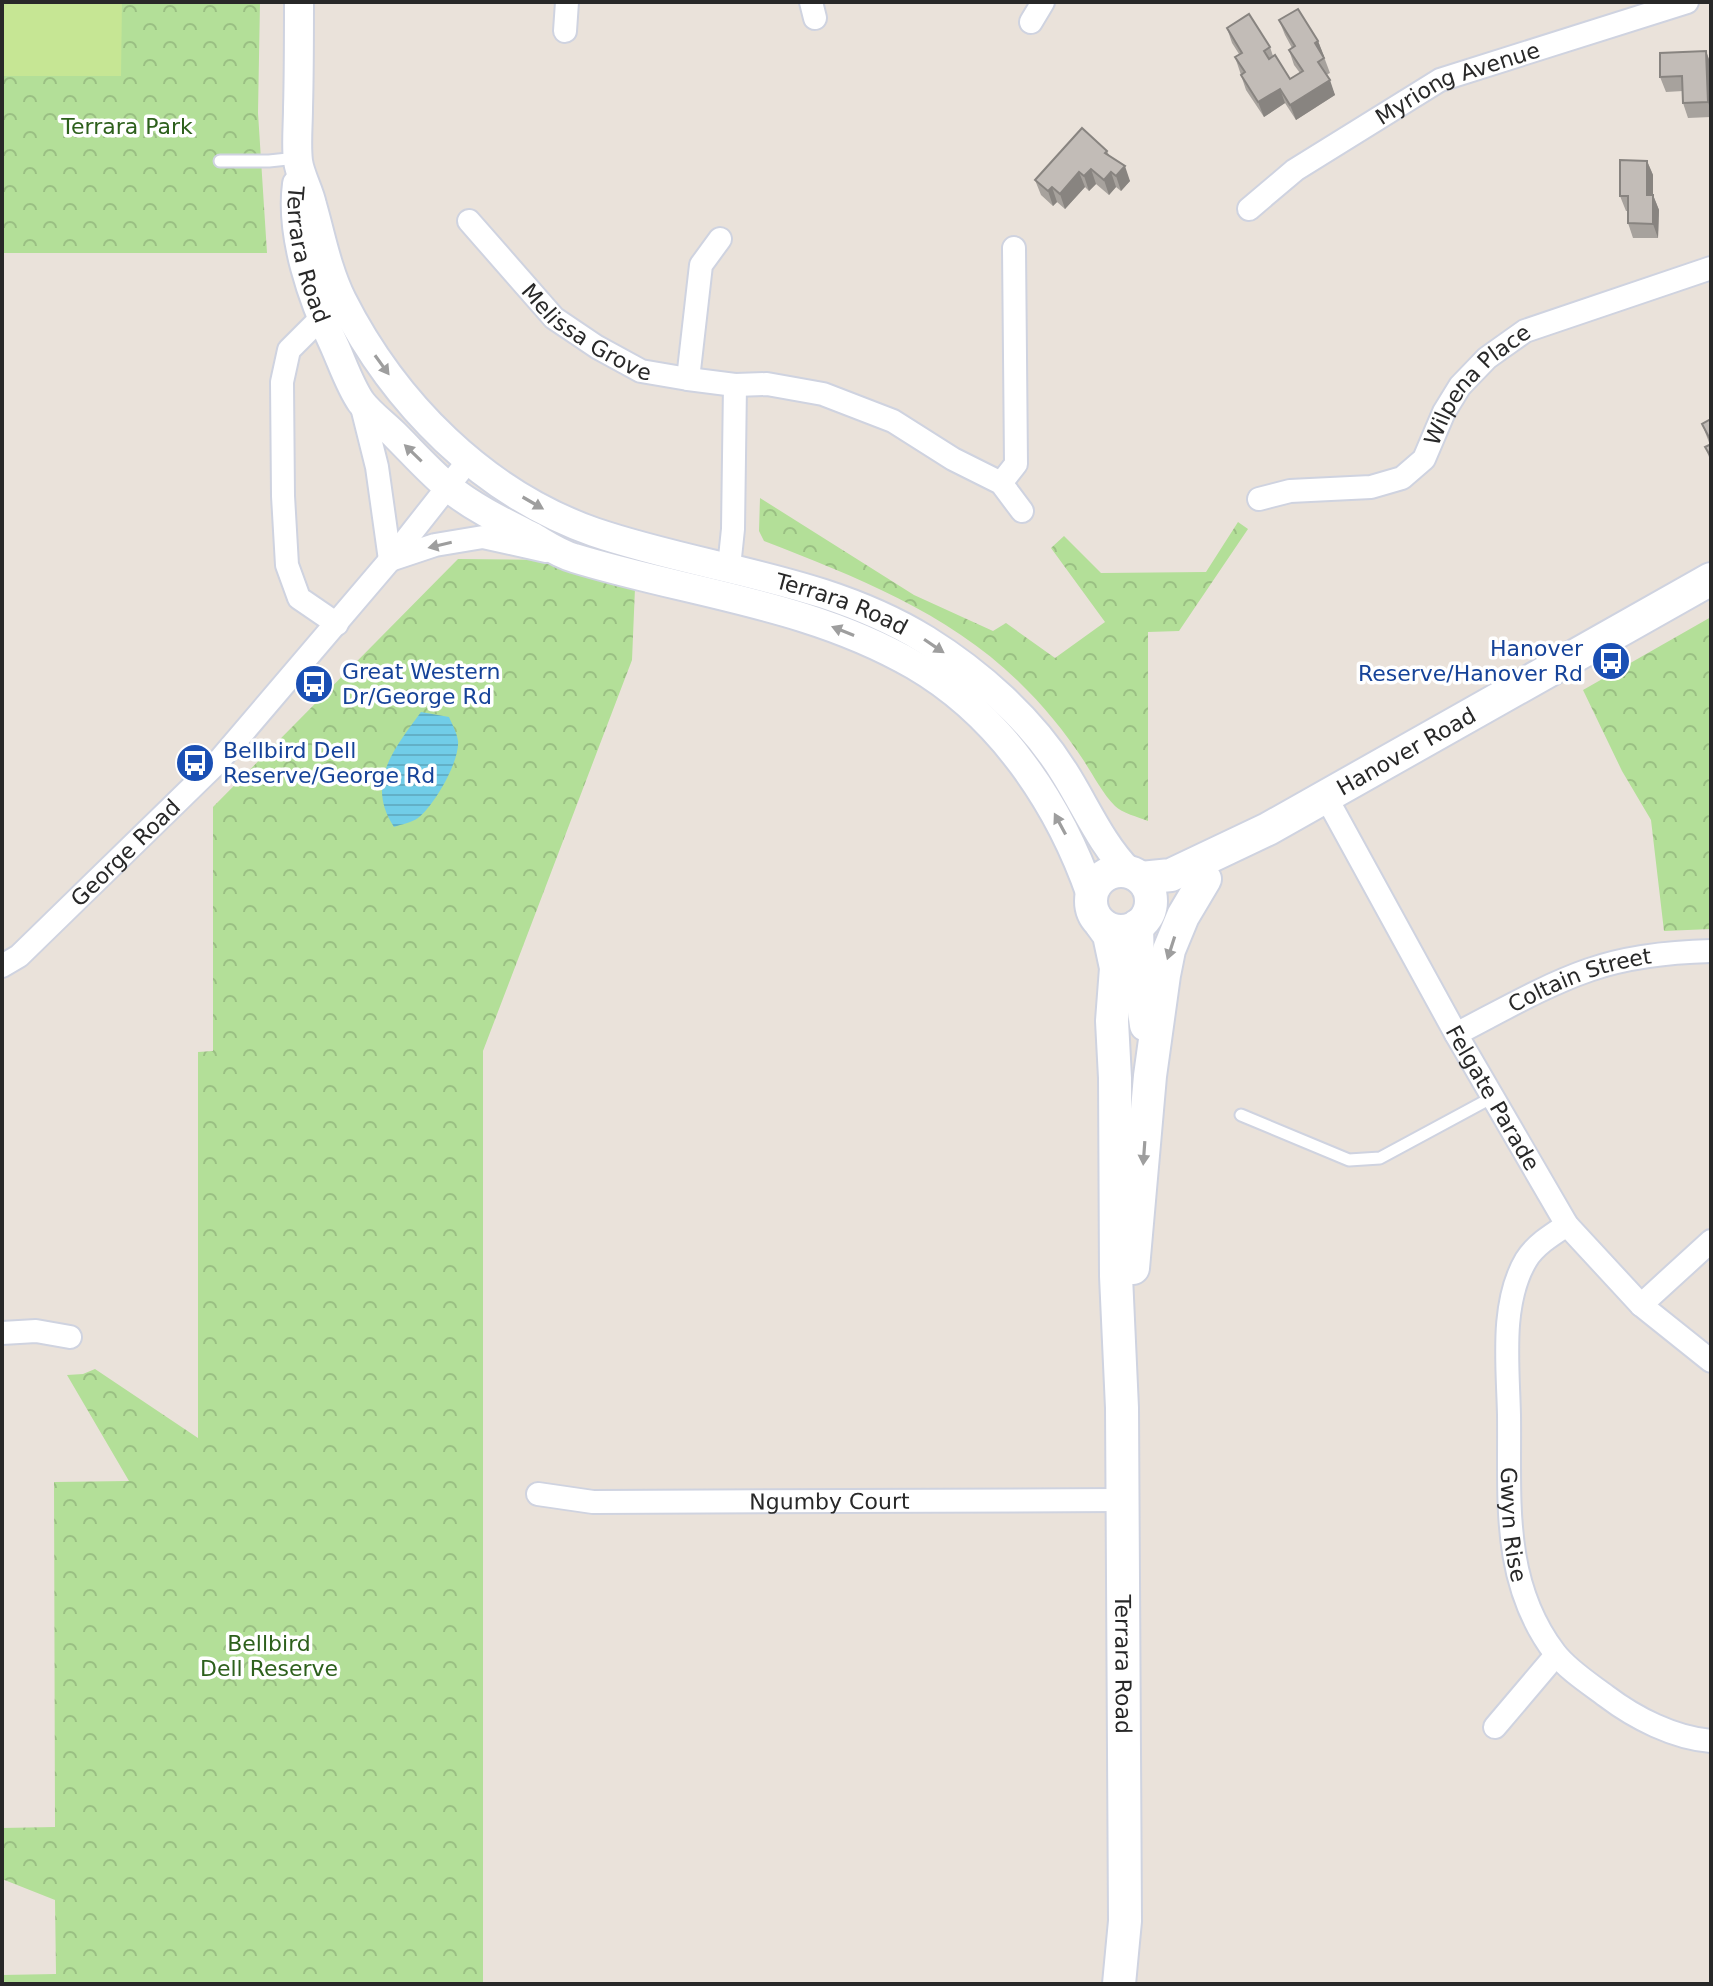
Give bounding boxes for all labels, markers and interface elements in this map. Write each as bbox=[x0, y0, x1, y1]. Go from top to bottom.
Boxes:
street label: Myriong Avenue bbox=[1371, 37, 1543, 129]
park label: Terrara Park bbox=[60, 114, 193, 139]
street label: Terrara Road bbox=[283, 184, 335, 326]
street label: Melissa Grove bbox=[517, 278, 653, 385]
street label: Wilpena Place bbox=[1419, 319, 1535, 449]
one-way arrow bbox=[374, 354, 389, 375]
one-way arrow bbox=[404, 444, 423, 463]
one-way arrow bbox=[522, 496, 544, 510]
one-way arrow bbox=[427, 539, 452, 552]
street label: Terrara Road bbox=[772, 568, 912, 640]
one-way arrow bbox=[831, 624, 855, 637]
place label: Hanover Reserve/Hanover Rd bbox=[1358, 636, 1584, 686]
one-way arrow bbox=[923, 638, 945, 652]
bus stop icon: Hanover Reserve/Hanover Rd bbox=[1590, 640, 1632, 682]
place label: Great Western Dr/George Rd bbox=[342, 659, 500, 709]
bus stop icon: Great Western Dr/George Rd bbox=[293, 663, 335, 705]
street label: Hanover Road bbox=[1332, 702, 1480, 800]
place label: Bellbird Dell Reserve/George Rd bbox=[223, 738, 435, 788]
bus stop icon: Bellbird Dell Reserve/George Rd bbox=[174, 742, 216, 784]
street label: George Road bbox=[65, 794, 185, 911]
one-way arrow bbox=[1053, 813, 1066, 836]
one-way arrow bbox=[1164, 937, 1177, 961]
street label: Coltain Street bbox=[1504, 943, 1653, 1017]
street label: Felgate Parade bbox=[1441, 1021, 1545, 1175]
one-way arrow bbox=[1137, 1141, 1150, 1166]
street label: Gwyn Rise bbox=[1496, 1467, 1532, 1584]
street label: Ngumby Court bbox=[749, 1488, 910, 1514]
street label: Terrara Road bbox=[1111, 1594, 1136, 1734]
park label: Bellbird Dell Reserve bbox=[200, 1631, 338, 1681]

